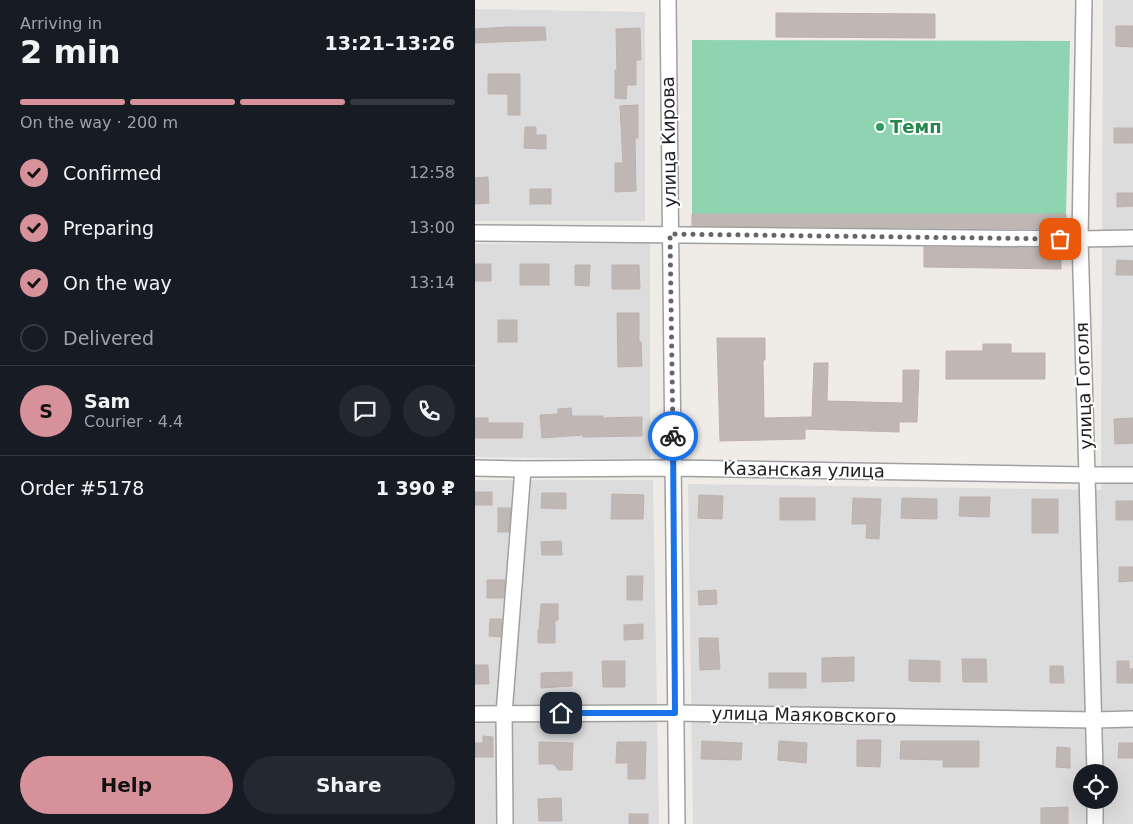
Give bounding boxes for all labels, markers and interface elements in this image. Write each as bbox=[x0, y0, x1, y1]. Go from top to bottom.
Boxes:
text: Arriving in bbox=[20, 14, 102, 33]
text: 13:21–13:26 bbox=[325, 32, 455, 54]
text: 2 min bbox=[20, 33, 121, 71]
street label: улица Кирова bbox=[657, 76, 680, 208]
text: On the way · 200 m bbox=[20, 113, 178, 132]
place label: Темп bbox=[890, 116, 942, 137]
marker: Темп bbox=[874, 121, 886, 133]
icon: check bbox=[20, 159, 48, 187]
text: Confirmed bbox=[63, 162, 162, 184]
text: 12:58 bbox=[409, 163, 455, 182]
icon: check bbox=[20, 214, 48, 242]
text: Preparing bbox=[63, 217, 154, 239]
text: 13:00 bbox=[409, 218, 455, 237]
pin bbox=[1039, 218, 1081, 260]
icon: bag bbox=[1046, 225, 1074, 253]
icon: check bbox=[20, 269, 48, 297]
text: On the way bbox=[63, 272, 172, 294]
text: 13:14 bbox=[409, 273, 455, 292]
street label: улица Гоголя bbox=[1071, 322, 1096, 450]
text: Delivered bbox=[63, 327, 154, 349]
button: chat bbox=[339, 385, 391, 437]
button: phone bbox=[403, 385, 455, 437]
text: Sam bbox=[84, 390, 130, 412]
text: S bbox=[39, 400, 53, 422]
courier bbox=[648, 411, 698, 461]
text: Courier · 4.4 bbox=[84, 412, 183, 431]
icon: bike bbox=[659, 422, 687, 450]
street label: Казанская улица bbox=[723, 458, 885, 481]
text: Order #5178 bbox=[20, 477, 144, 499]
text: 1 390 ₽ bbox=[376, 477, 455, 499]
pin bbox=[540, 692, 582, 734]
icon: home bbox=[547, 699, 575, 727]
street label: улица Маяковского bbox=[711, 702, 897, 727]
button: Help bbox=[20, 756, 233, 814]
button: Share bbox=[243, 756, 455, 814]
map controls bbox=[1073, 764, 1118, 809]
button: locate bbox=[1073, 764, 1118, 809]

